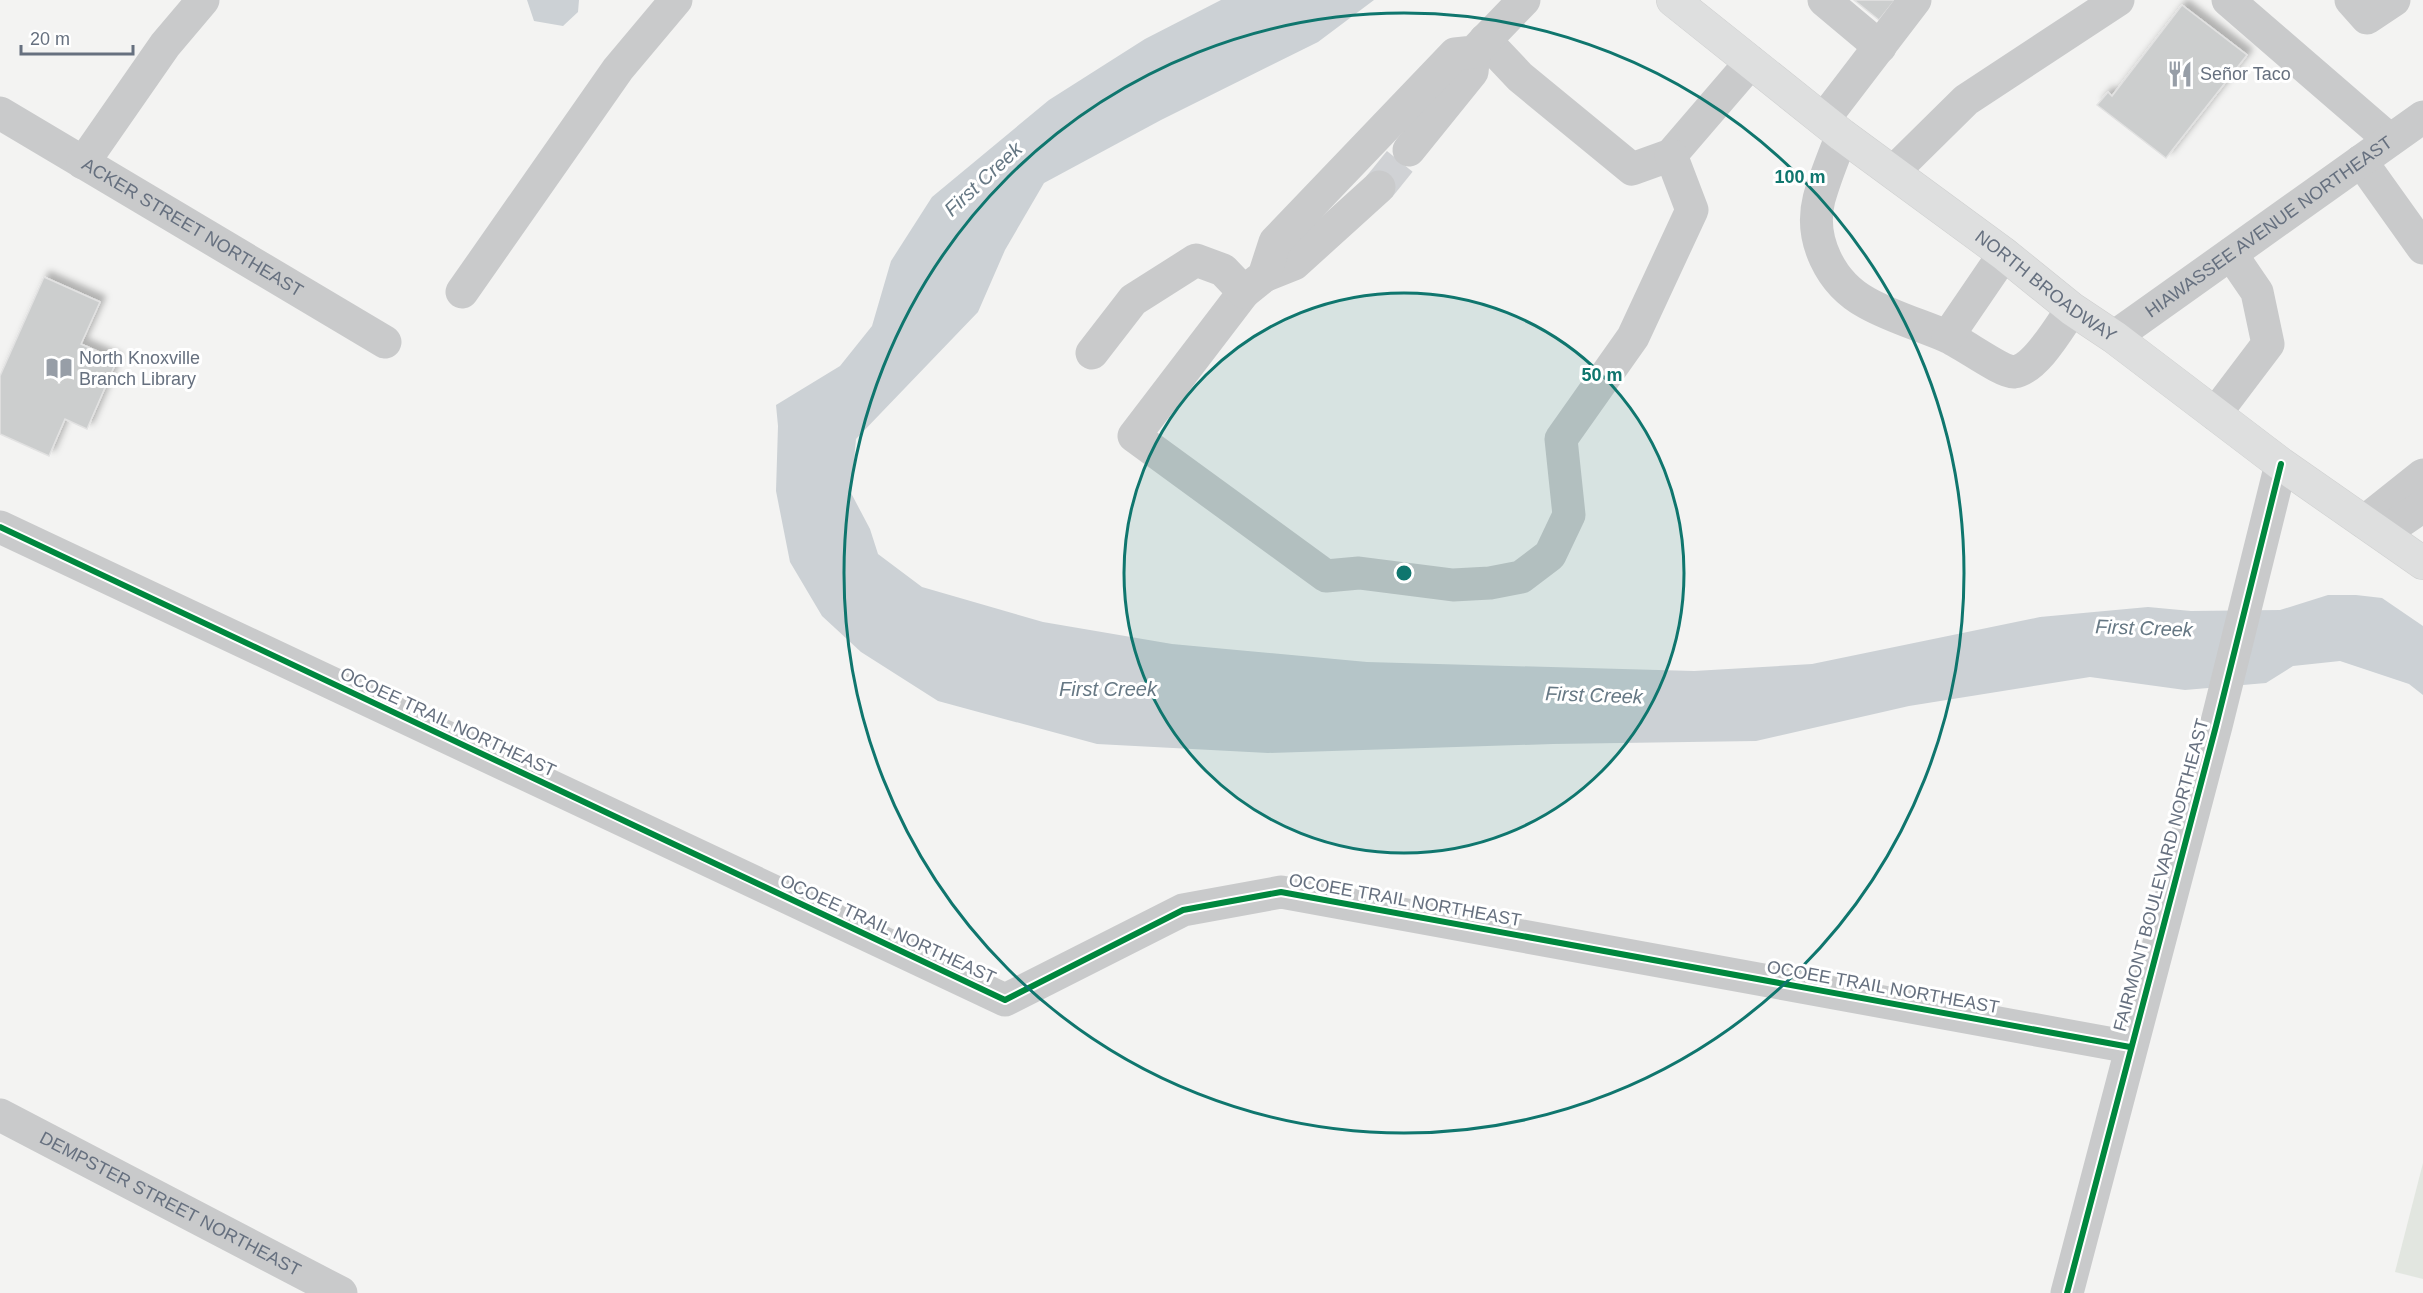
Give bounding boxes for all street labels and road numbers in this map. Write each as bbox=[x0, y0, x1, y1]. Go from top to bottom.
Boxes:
street label: HIAWASSEE AVENUE NORTHEAST bbox=[2141, 132, 2396, 321]
street label: ACKER STREET NORTHEAST bbox=[78, 154, 307, 301]
street label: NORTH BROADWAY bbox=[1971, 226, 2120, 346]
street label: OCOEE TRAIL NORTHEAST bbox=[337, 663, 559, 781]
street label: FAIRMONT BOULEVARD NORTHEAST bbox=[2110, 716, 2212, 1034]
street label: OCOEE TRAIL NORTHEAST bbox=[777, 870, 999, 988]
street label: OCOEE TRAIL NORTHEAST bbox=[1287, 870, 1523, 930]
street label: OCOEE TRAIL NORTHEAST bbox=[1765, 957, 2001, 1017]
street label: DEMPSTER STREET NORTHEAST bbox=[36, 1128, 304, 1280]

